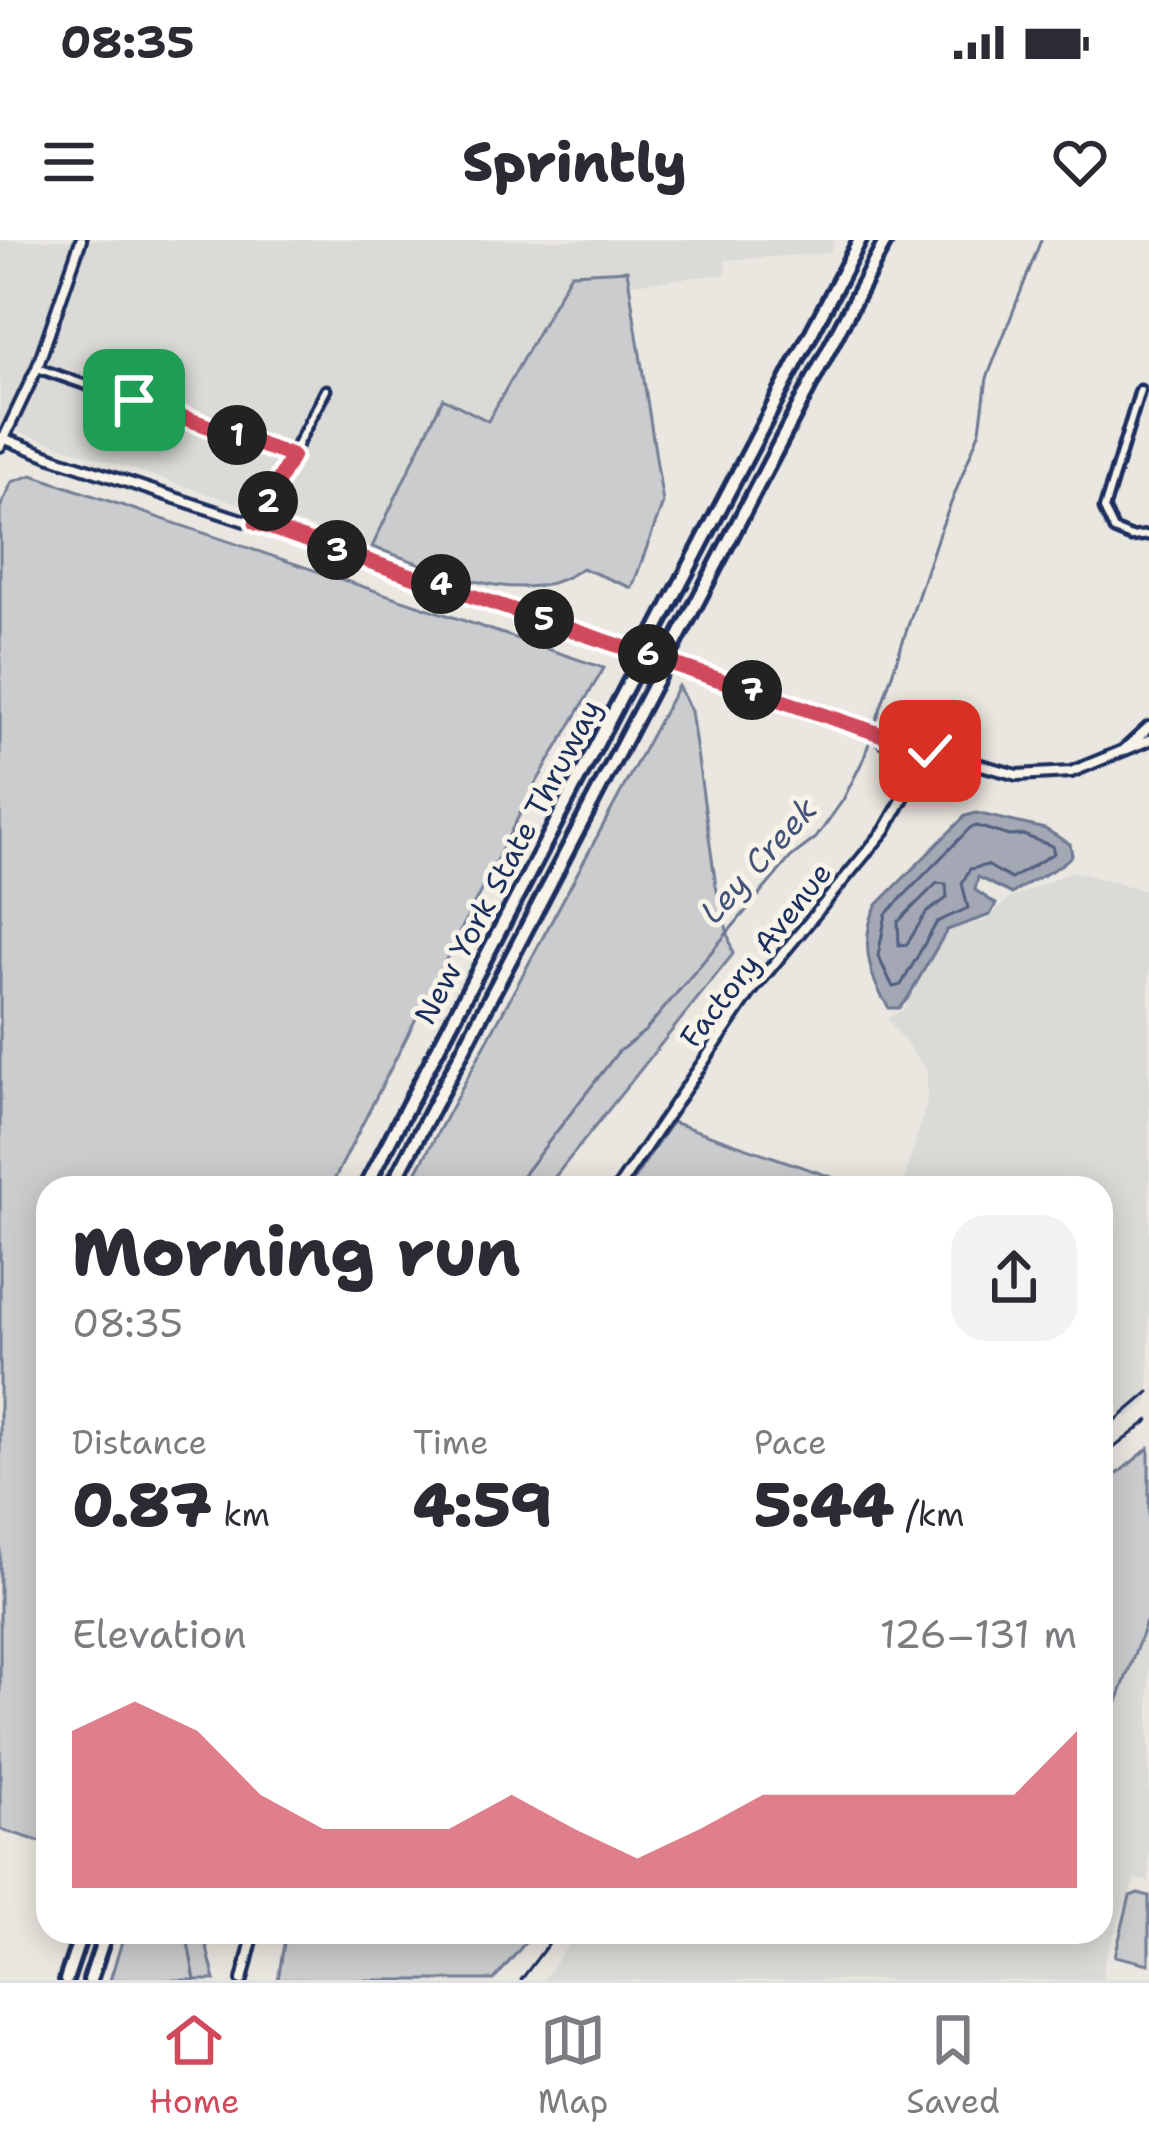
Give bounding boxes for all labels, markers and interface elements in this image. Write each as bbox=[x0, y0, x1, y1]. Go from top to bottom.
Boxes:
text: 08:35 bbox=[60, 12, 195, 72]
text: Sprintly bbox=[462, 126, 687, 198]
icon: menu bbox=[36, 129, 102, 195]
icon: heart bbox=[1047, 129, 1113, 195]
pin bbox=[83, 349, 185, 451]
icon: arrive bbox=[101, 367, 167, 433]
pin: 1 bbox=[207, 405, 267, 465]
text: 1 bbox=[229, 412, 245, 457]
pin: 2 bbox=[238, 471, 298, 531]
text: 2 bbox=[256, 478, 280, 523]
pin: 3 bbox=[307, 520, 367, 580]
text: 3 bbox=[325, 527, 349, 572]
pin: 4 bbox=[411, 554, 471, 614]
text: 4 bbox=[429, 561, 453, 606]
pin: 5 bbox=[514, 589, 574, 649]
text: 5 bbox=[534, 596, 554, 641]
pin: 6 bbox=[618, 624, 678, 684]
text: 6 bbox=[636, 631, 660, 676]
pin: 7 bbox=[722, 660, 782, 720]
text: 7 bbox=[740, 667, 764, 712]
street label: New York State Thruway bbox=[404, 692, 611, 1031]
pin bbox=[879, 700, 981, 802]
icon: check bbox=[897, 718, 963, 784]
water label: Ley Creek bbox=[689, 787, 827, 933]
street label: Factory Avenue bbox=[670, 854, 841, 1056]
text: Morning run bbox=[72, 1208, 521, 1296]
button: share bbox=[951, 1215, 1077, 1341]
text: 08:35 bbox=[72, 1297, 183, 1349]
text: Distance bbox=[72, 1420, 207, 1465]
text: Time bbox=[413, 1420, 489, 1465]
text: Pace bbox=[754, 1420, 827, 1465]
text: 0.87 bbox=[72, 1465, 212, 1545]
text: 4:59 bbox=[413, 1465, 552, 1545]
text: 5:44 bbox=[754, 1465, 894, 1545]
text: km bbox=[212, 1492, 270, 1537]
text: /km bbox=[894, 1492, 965, 1537]
text: Elevation bbox=[72, 1608, 247, 1660]
text: 126–131 m bbox=[880, 1608, 1077, 1660]
tab: Home bbox=[149, 2007, 240, 2124]
tab: Map bbox=[538, 2007, 608, 2124]
tab: Saved bbox=[906, 2007, 1000, 2124]

